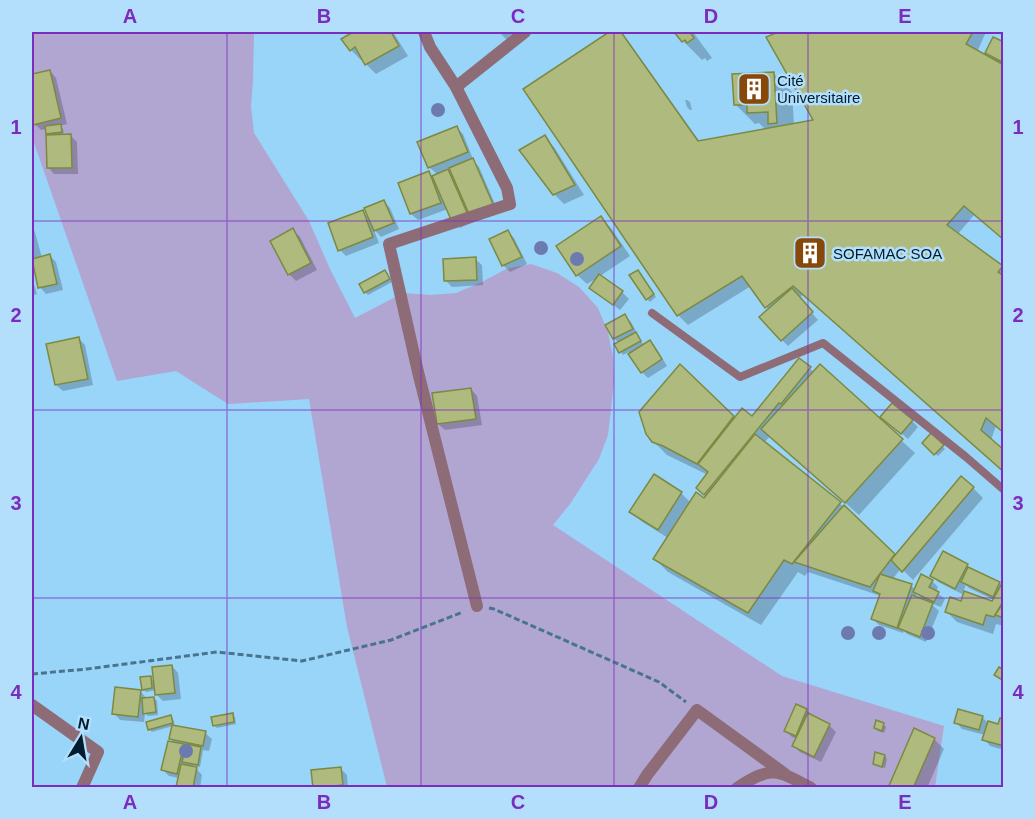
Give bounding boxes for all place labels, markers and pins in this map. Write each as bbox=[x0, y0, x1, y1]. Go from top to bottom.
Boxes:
building icon: Cité Universitaire bbox=[736, 71, 772, 107]
place label: Cité Universitaire bbox=[777, 72, 860, 106]
building icon: SOFAMAC SOA bbox=[792, 235, 828, 271]
place label: SOFAMAC SOA bbox=[833, 245, 942, 262]

